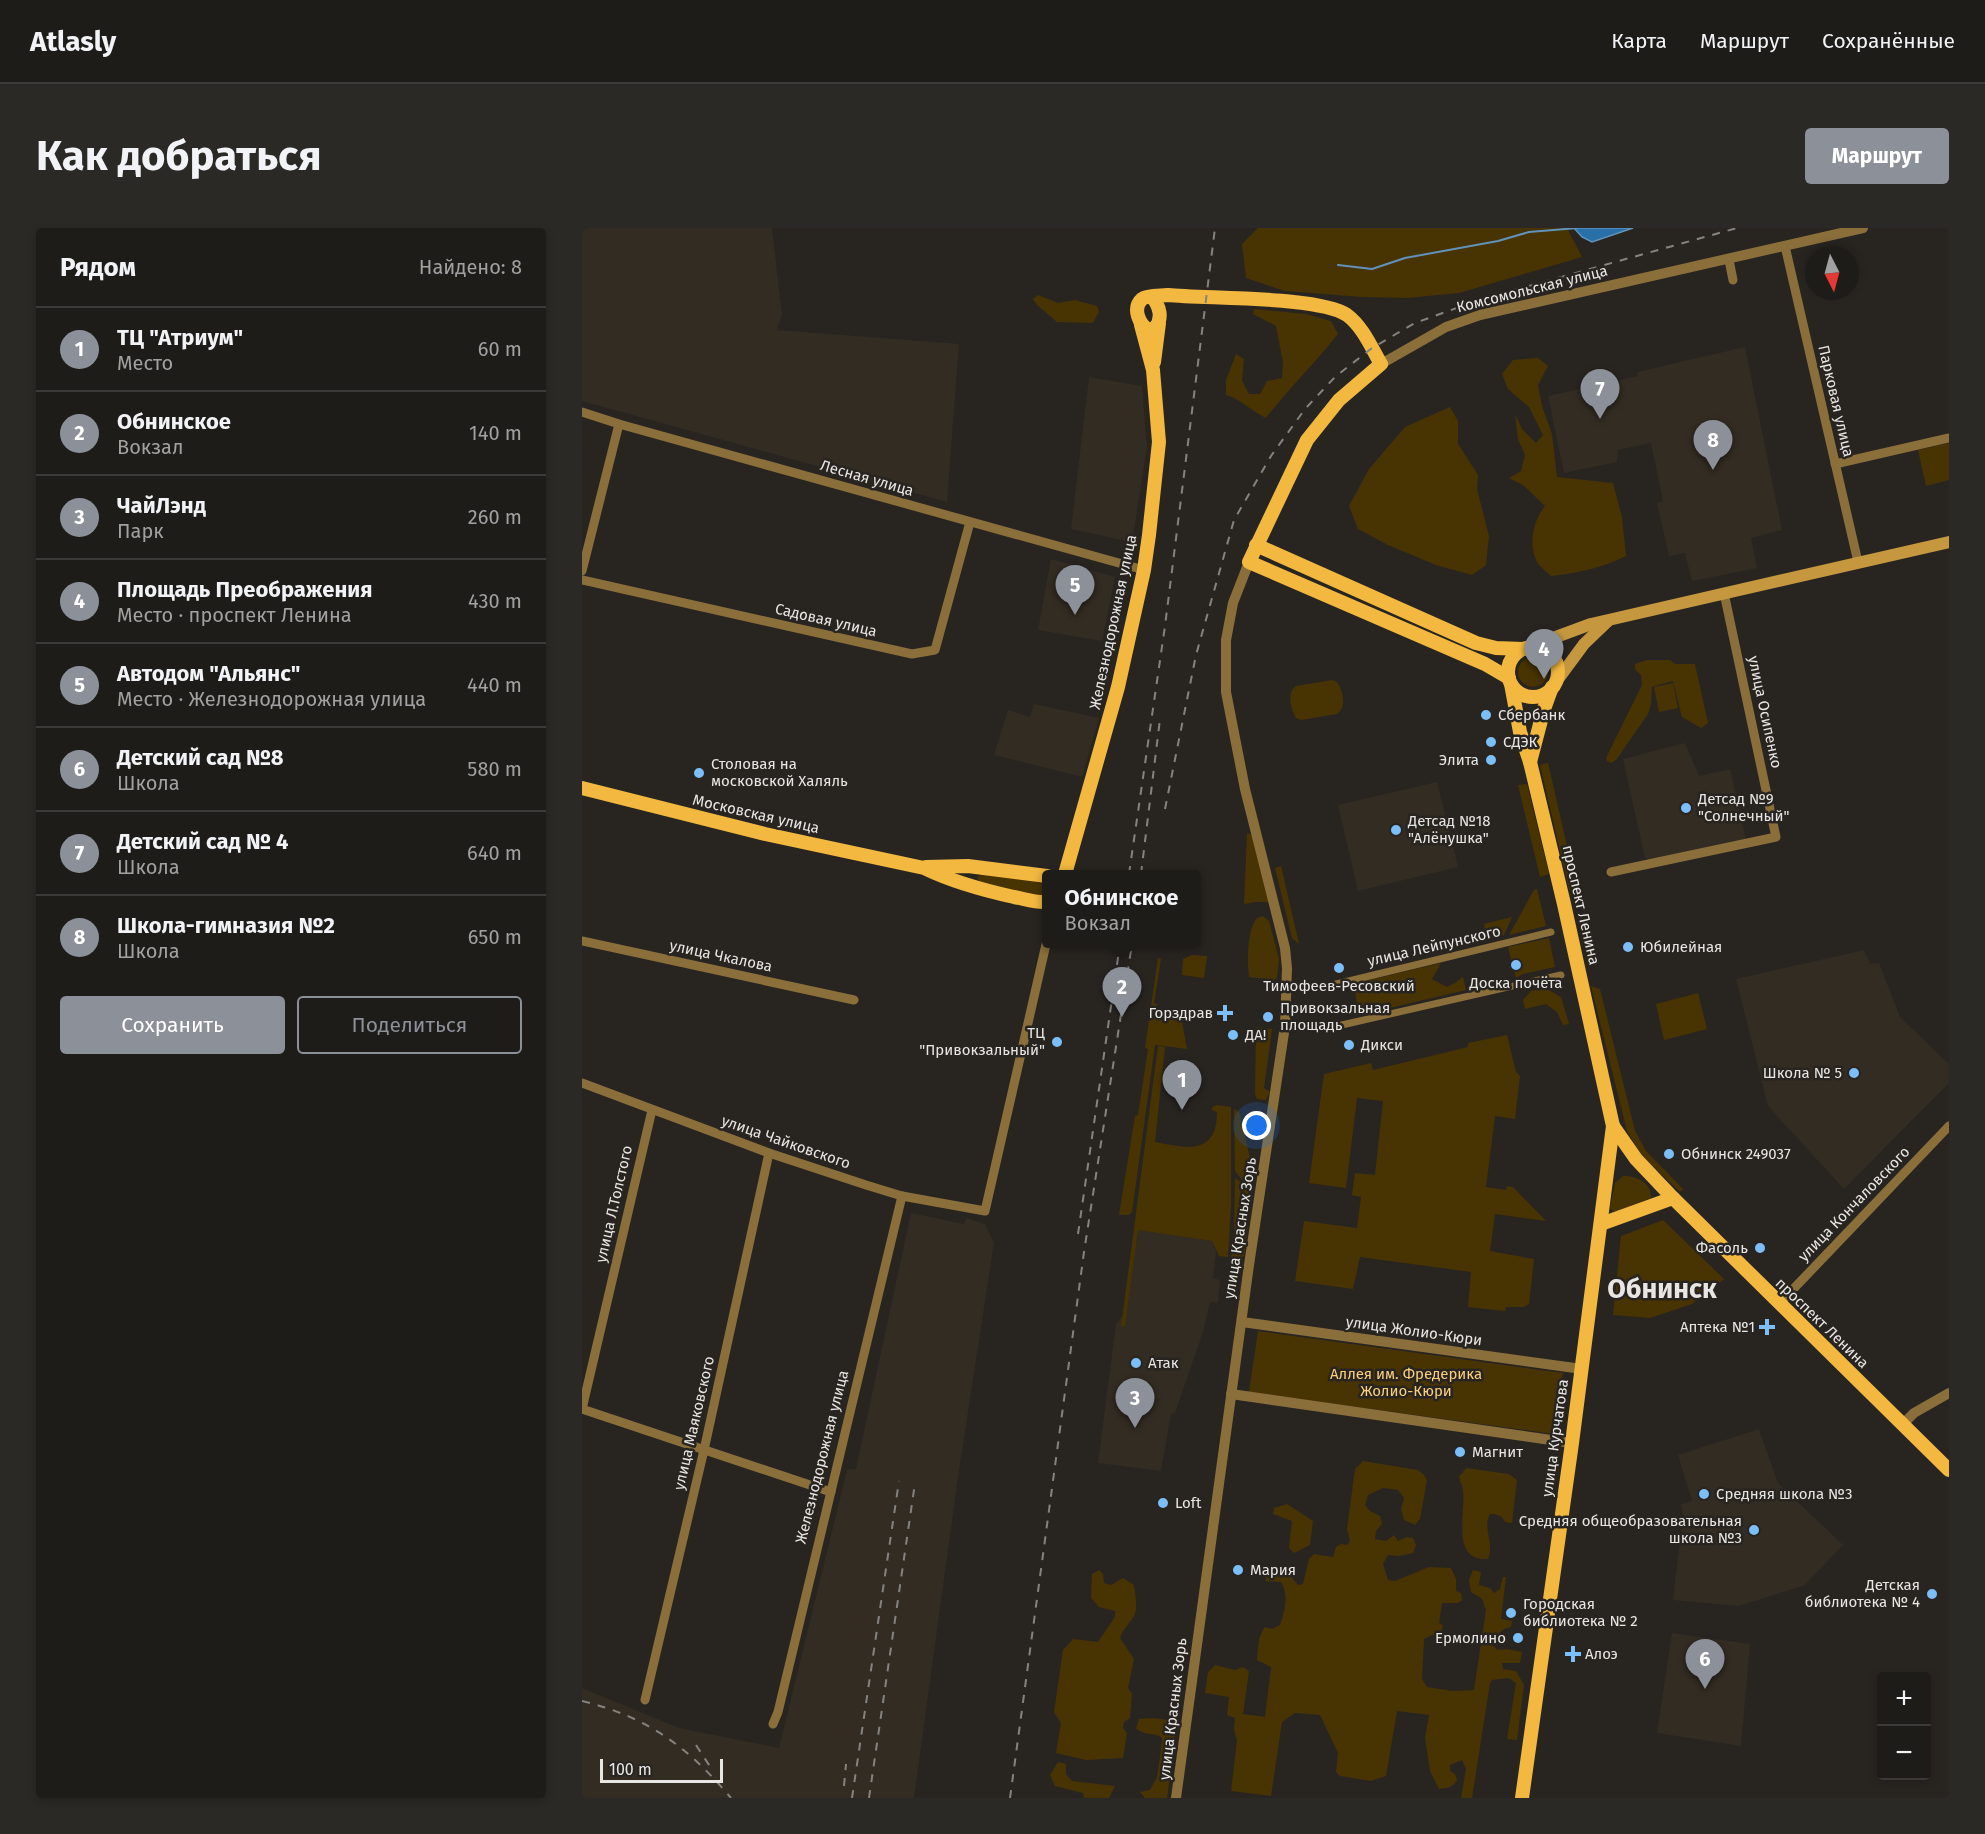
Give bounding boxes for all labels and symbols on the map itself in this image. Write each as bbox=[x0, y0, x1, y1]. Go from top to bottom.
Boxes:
north arrow bbox=[1805, 246, 1859, 300]
street label: Комсомольская улица bbox=[1455, 262, 1609, 316]
street label: Парковая улица bbox=[1814, 343, 1858, 459]
pin: 7 bbox=[1580, 370, 1620, 419]
pin: 8 bbox=[1694, 420, 1732, 470]
street label: Лесная улица bbox=[818, 456, 916, 500]
street label: Железнодорожная улица bbox=[1086, 533, 1140, 711]
pin: 5 bbox=[1056, 566, 1094, 615]
street label: Садовая улица bbox=[773, 600, 879, 640]
pin: 4 bbox=[1524, 630, 1564, 679]
street label: улица Осипенко bbox=[1744, 654, 1786, 770]
place label: Сбербанк bbox=[1498, 706, 1566, 724]
marker: Сбербанк bbox=[1479, 708, 1493, 722]
place label: СДЭК bbox=[1503, 733, 1538, 751]
marker: СДЭК bbox=[1484, 735, 1498, 749]
place label: Элита bbox=[1439, 751, 1479, 769]
marker: Элита bbox=[1484, 753, 1498, 767]
place label: Столовая на московской Халяль bbox=[711, 755, 848, 790]
marker: Столовая на московской Халяль bbox=[692, 766, 706, 780]
place label: Детсад №9 "Солнечный" bbox=[1697, 790, 1790, 825]
street label: Московская улица bbox=[691, 791, 821, 837]
marker: Детсад №9 "Солнечный" bbox=[1679, 801, 1693, 815]
place label: Детсад №18 "Алёнушка" bbox=[1407, 812, 1490, 847]
marker: Детсад №18 "Алёнушка" bbox=[1389, 823, 1403, 837]
street label: проспект Ленина bbox=[1558, 843, 1604, 967]
street label: улица Лейпунского bbox=[1366, 922, 1502, 970]
street label: улица Чкалова bbox=[668, 936, 774, 976]
place label: Юбилейная bbox=[1640, 938, 1722, 956]
marker: Юбилейная bbox=[1621, 940, 1635, 954]
marker: Доска почёта bbox=[1509, 958, 1523, 972]
marker: Тимофеев-Ресовский bbox=[1332, 961, 1346, 975]
pin: 2 bbox=[1102, 968, 1142, 1017]
place label: Доска почёта bbox=[1469, 974, 1562, 992]
place label: Тимофеев-Ресовский bbox=[1263, 977, 1415, 995]
place label: Привокзальная площадь bbox=[1280, 999, 1390, 1034]
place label: Горздрав bbox=[1148, 1004, 1213, 1022]
marker: Горздрав bbox=[1218, 1006, 1232, 1020]
marker: Привокзальная площадь bbox=[1261, 1010, 1275, 1024]
place label: ТЦ "Привокзальный" bbox=[919, 1024, 1045, 1059]
place label: ДА! bbox=[1244, 1026, 1266, 1044]
marker: ДА! bbox=[1226, 1028, 1240, 1042]
marker: ТЦ "Привокзальный" bbox=[1050, 1035, 1064, 1049]
place label: Дикси bbox=[1360, 1036, 1403, 1054]
marker: Дикси bbox=[1342, 1038, 1356, 1052]
pin: 1 bbox=[1162, 1060, 1202, 1110]
place label: Школа № 5 bbox=[1763, 1064, 1842, 1082]
marker: Школа № 5 bbox=[1847, 1066, 1861, 1080]
street label: улица Чайковского bbox=[719, 1111, 853, 1173]
your location bbox=[1242, 1111, 1271, 1140]
street label: улица Кончаловского bbox=[1794, 1143, 1914, 1265]
street label: улица Л.Толстого bbox=[592, 1144, 636, 1264]
place label: Обнинск 249037 bbox=[1681, 1145, 1791, 1163]
marker: Обнинск 249037 bbox=[1662, 1147, 1676, 1161]
street label: улица Красных Зорь bbox=[1220, 1156, 1260, 1300]
place label: Фасоль bbox=[1696, 1239, 1748, 1257]
marker: Фасоль bbox=[1753, 1241, 1767, 1255]
district label: Обнинск bbox=[1607, 1273, 1717, 1305]
street label: проспект Ленина bbox=[1772, 1274, 1872, 1372]
street label: улица Жолио-Кюри bbox=[1345, 1313, 1483, 1349]
place label: Аптека №1 bbox=[1680, 1318, 1755, 1336]
marker: Аптека №1 bbox=[1760, 1320, 1774, 1334]
street label: улица Маяковского bbox=[670, 1354, 718, 1492]
place label: Атак bbox=[1148, 1354, 1179, 1372]
marker: Атак bbox=[1129, 1356, 1143, 1370]
park label: Аллея им. Фредерика Жолио-Кюри bbox=[1330, 1365, 1482, 1400]
street label: Железнодорожная улица bbox=[792, 1368, 852, 1546]
pin: 3 bbox=[1116, 1378, 1154, 1428]
street label: улица Курчатова bbox=[1538, 1378, 1572, 1498]
place label: Магнит bbox=[1472, 1443, 1523, 1461]
marker: Магнит bbox=[1453, 1445, 1467, 1459]
place label: Средняя школа №3 bbox=[1716, 1485, 1852, 1503]
marker: Средняя школа №3 bbox=[1697, 1487, 1711, 1501]
place label: Loft bbox=[1175, 1494, 1202, 1512]
marker: Loft bbox=[1156, 1496, 1170, 1510]
place label: Средняя общеобразовательная школа №3 bbox=[1519, 1512, 1742, 1547]
marker: Средняя общеобразовательная школа №3 bbox=[1747, 1523, 1761, 1537]
place label: Мария bbox=[1250, 1561, 1296, 1579]
marker: Мария bbox=[1231, 1563, 1245, 1577]
place label: Детская библиотека № 4 bbox=[1805, 1576, 1920, 1611]
marker: Детская библиотека № 4 bbox=[1925, 1587, 1939, 1601]
place label: Городская библиотека № 2 bbox=[1523, 1595, 1638, 1630]
marker: Городская библиотека № 2 bbox=[1504, 1606, 1518, 1620]
place label: Ермолино bbox=[1435, 1629, 1506, 1647]
marker: Ермолино bbox=[1511, 1631, 1525, 1645]
street label: улица Красных Зорь bbox=[1155, 1637, 1191, 1781]
pin: 6 bbox=[1686, 1640, 1724, 1689]
place label: Алоэ bbox=[1585, 1645, 1618, 1663]
marker: Алоэ bbox=[1566, 1647, 1580, 1661]
scale bar bbox=[600, 1756, 723, 1784]

